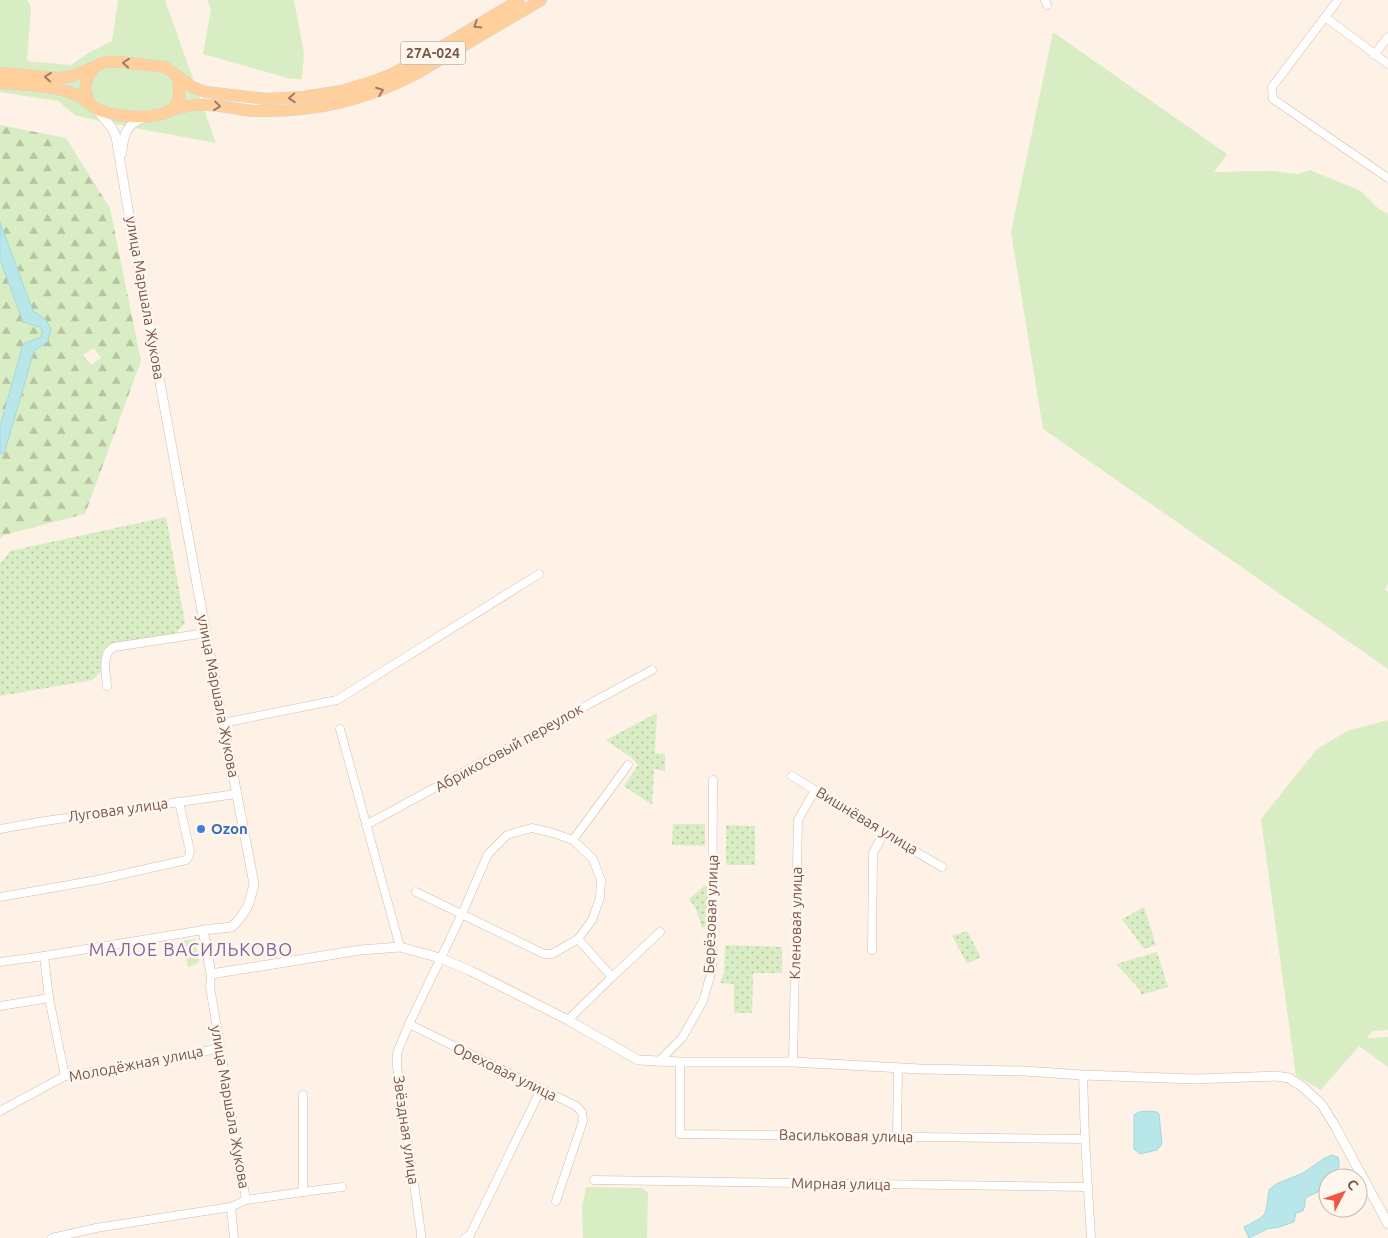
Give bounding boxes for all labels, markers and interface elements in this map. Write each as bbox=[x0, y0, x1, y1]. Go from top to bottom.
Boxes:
one-way arrow bbox=[474, 19, 483, 29]
road number: 27А-024 bbox=[400, 42, 466, 64]
one-way arrow bbox=[122, 57, 130, 68]
one-way arrow bbox=[44, 72, 52, 83]
one-way arrow bbox=[375, 87, 384, 97]
one-way arrow bbox=[288, 92, 296, 103]
one-way arrow bbox=[213, 100, 221, 111]
street label: улица Маршала Жукова bbox=[123, 215, 168, 381]
street label: улица Маршала Жукова bbox=[194, 613, 243, 779]
street label: Абрикосовый переулок bbox=[432, 700, 586, 795]
street label: Вишнёвая улица bbox=[813, 783, 921, 858]
street label: Луговая улица bbox=[67, 794, 169, 825]
place label: Ozon bbox=[211, 820, 248, 837]
marker: Ozon bbox=[195, 823, 207, 835]
street label: Берёзовая улица bbox=[700, 854, 721, 974]
street label: Кленовая улица bbox=[786, 867, 805, 979]
district label: МАЛОЕ ВАСИЛЬКОВО bbox=[89, 939, 293, 959]
street label: улица Маршала Жукова bbox=[208, 1024, 253, 1190]
street label: Ореховая улица bbox=[451, 1039, 560, 1104]
street label: Молодёжная улица bbox=[67, 1042, 205, 1085]
street label: Звёздная улица bbox=[390, 1074, 423, 1186]
street label: Васильковая улица bbox=[779, 1126, 913, 1145]
north arrow bbox=[1318, 1168, 1368, 1218]
street label: Мирная улица bbox=[791, 1174, 891, 1193]
text: С bbox=[1344, 1176, 1362, 1193]

